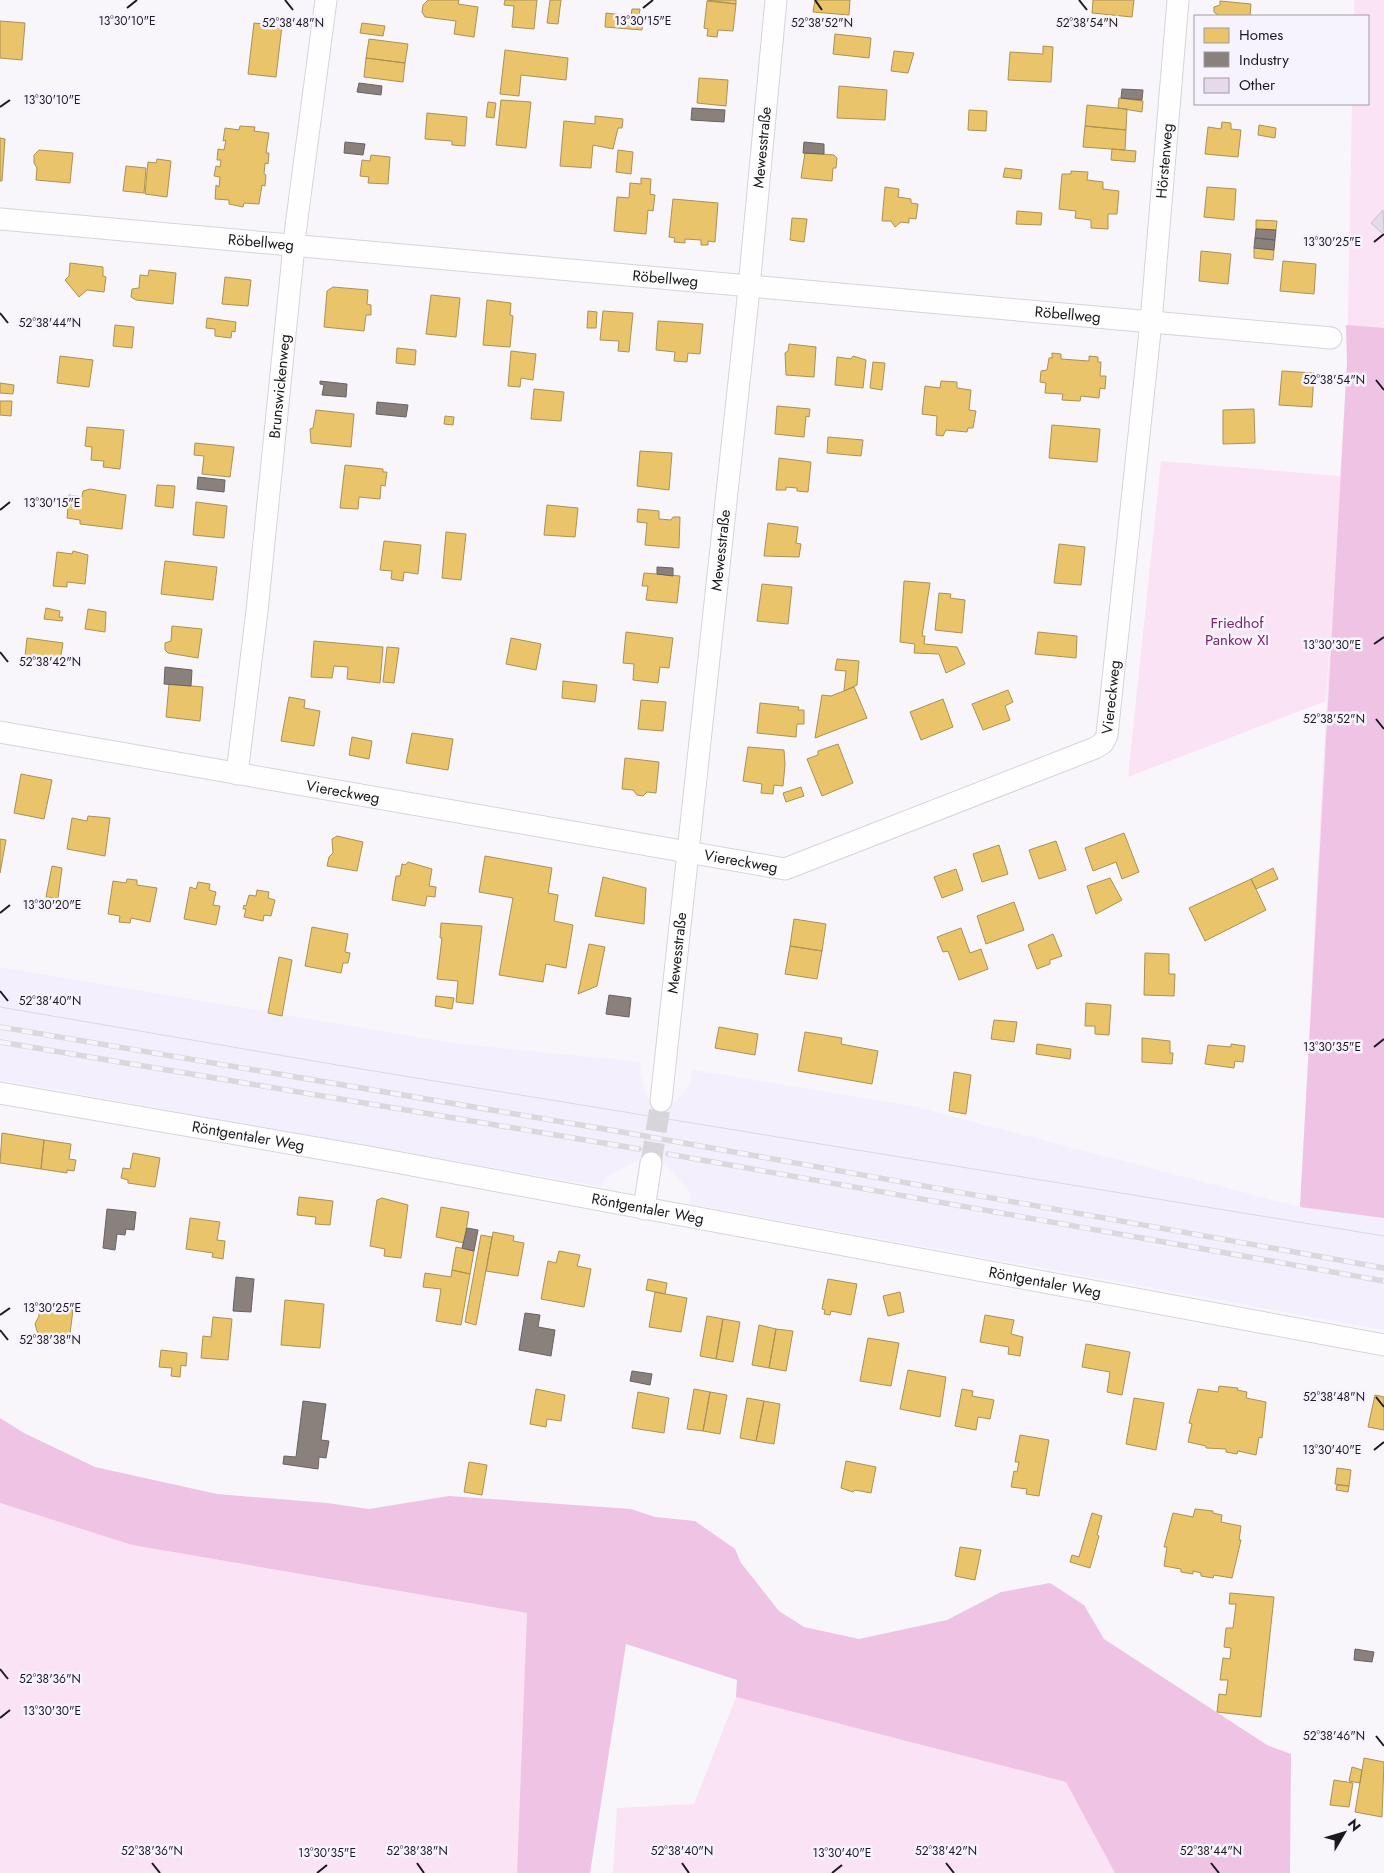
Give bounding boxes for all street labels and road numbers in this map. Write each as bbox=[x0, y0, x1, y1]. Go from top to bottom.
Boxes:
street label: Mewesstraße bbox=[747, 105, 777, 189]
street label: Hörstenweg bbox=[1150, 122, 1179, 199]
street label: Röbellweg bbox=[227, 228, 295, 256]
street label: Röbellweg bbox=[631, 265, 699, 292]
street label: Röbellweg bbox=[1034, 301, 1102, 328]
street label: Brunswickenweg bbox=[264, 333, 296, 440]
street label: Mewesstraße bbox=[705, 508, 736, 592]
street label: Viereckweg bbox=[1096, 659, 1126, 735]
street label: Viereckweg bbox=[304, 775, 381, 809]
street label: Viereckweg bbox=[702, 844, 779, 879]
street label: Mewesstraße bbox=[662, 911, 692, 995]
street label: Röntgentaler Weg bbox=[190, 1116, 306, 1157]
street label: Röntgentaler Weg bbox=[590, 1188, 706, 1230]
street label: Röntgentaler Weg bbox=[987, 1261, 1103, 1303]

